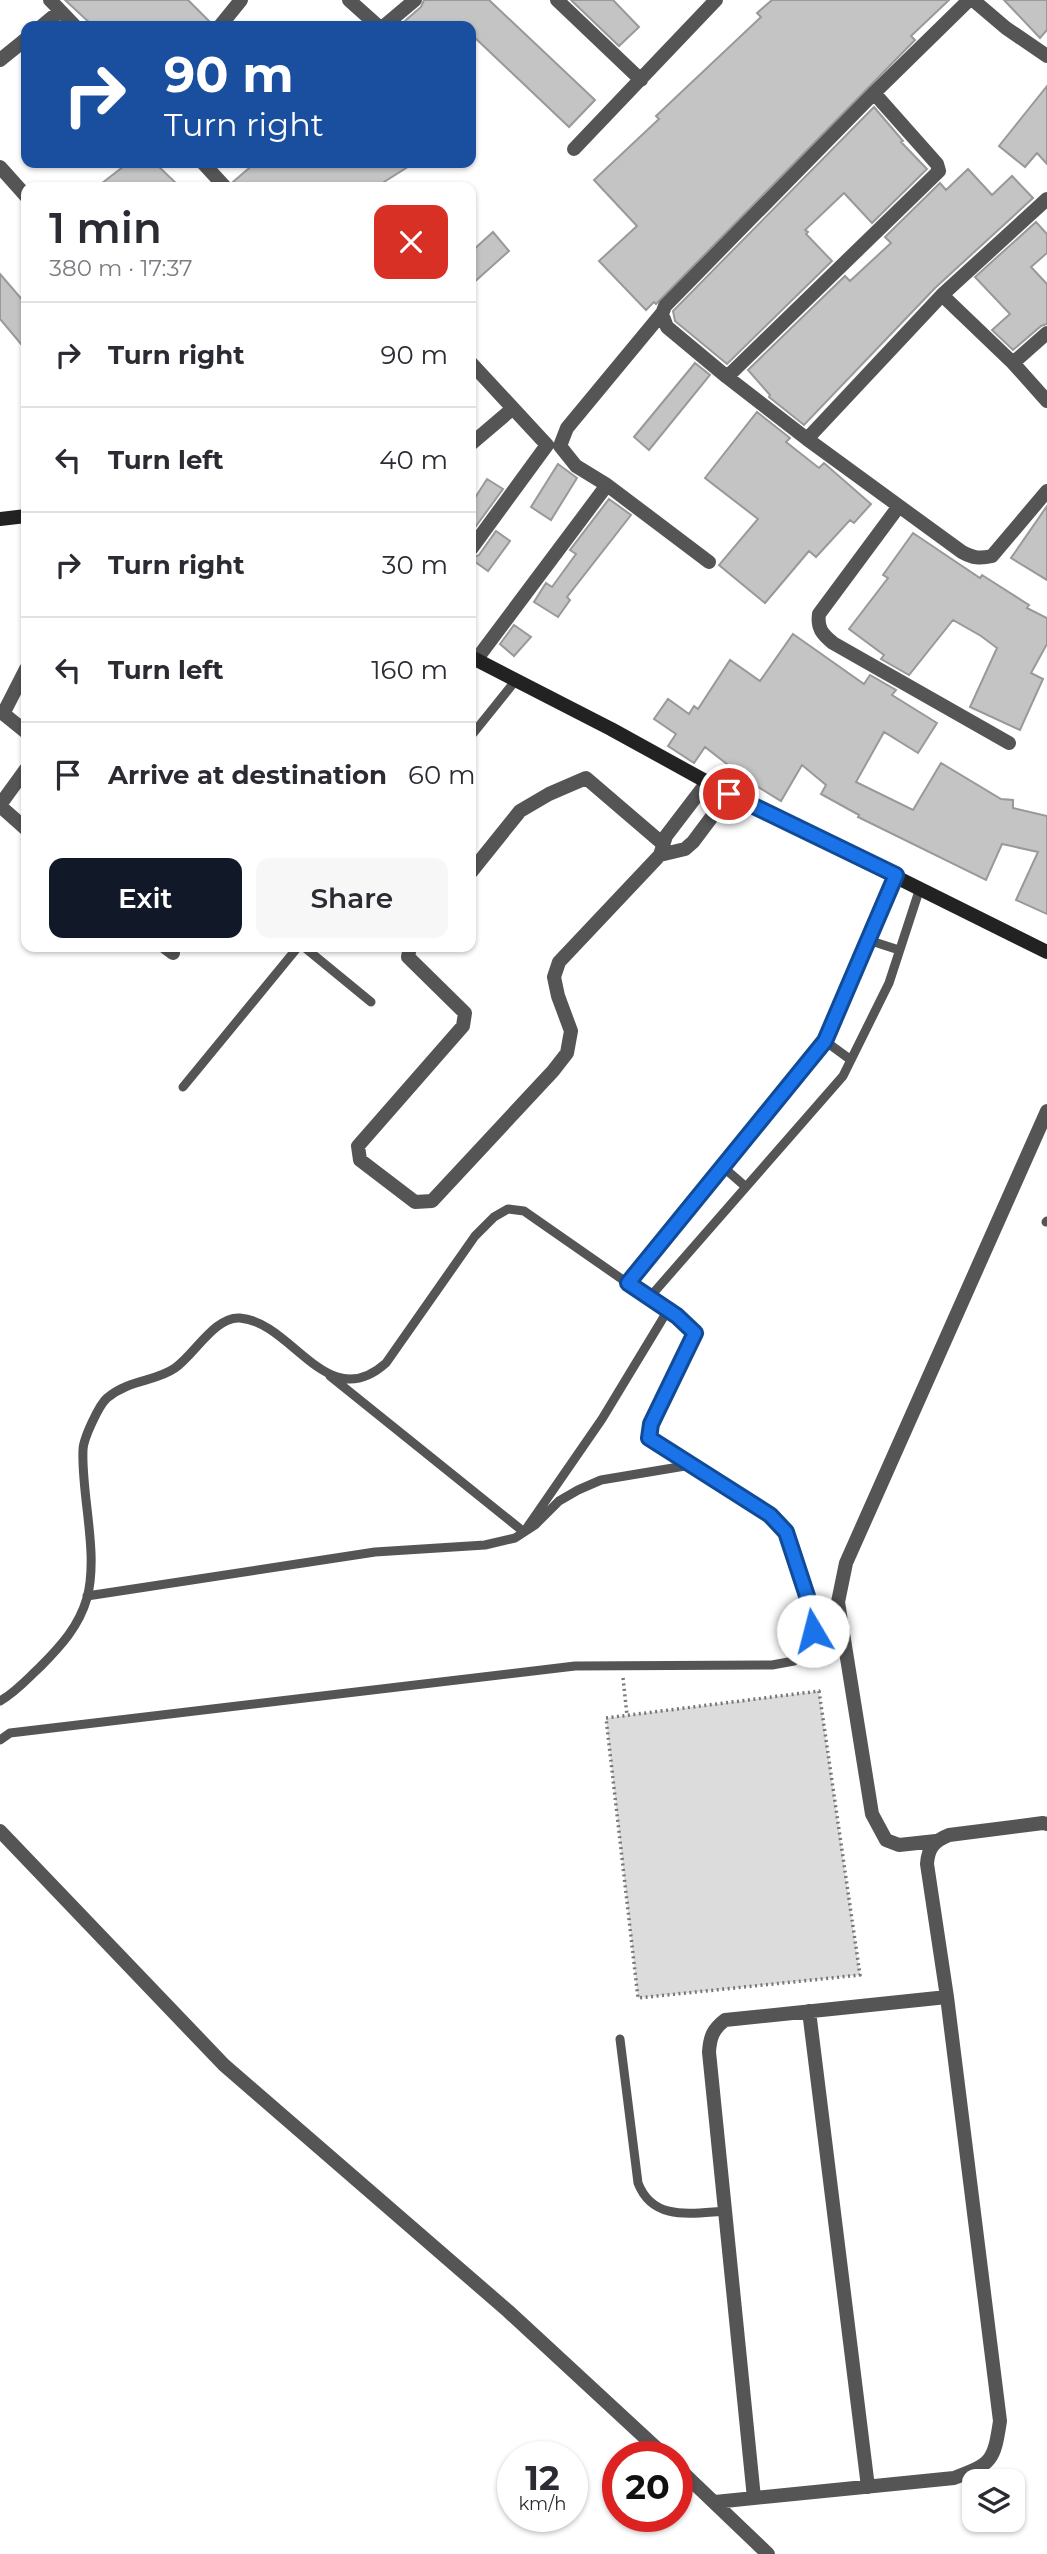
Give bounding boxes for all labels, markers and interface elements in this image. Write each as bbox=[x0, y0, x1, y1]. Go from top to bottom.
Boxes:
text: 90 m bbox=[164, 45, 294, 104]
icon: right bbox=[49, 49, 140, 140]
text: Turn right bbox=[164, 105, 324, 144]
text: 1 min bbox=[49, 202, 162, 254]
button: close bbox=[374, 205, 448, 279]
text: 380 m · 17:37 bbox=[49, 254, 193, 282]
icon: right bbox=[49, 336, 87, 374]
text: Turn right bbox=[108, 339, 244, 371]
text: 90 m bbox=[381, 339, 448, 371]
icon: left bbox=[49, 441, 87, 479]
text: Turn left bbox=[108, 444, 224, 476]
text: 40 m bbox=[379, 444, 448, 476]
icon: right bbox=[49, 546, 87, 584]
text: Turn right bbox=[108, 549, 244, 581]
text: 30 m bbox=[382, 549, 448, 581]
icon: left bbox=[49, 651, 87, 689]
text: Turn left bbox=[108, 654, 224, 686]
text: 160 m bbox=[371, 654, 448, 686]
icon: arrive bbox=[49, 756, 87, 794]
text: Arrive at destination bbox=[108, 759, 387, 791]
text: 60 m bbox=[408, 759, 476, 791]
pin bbox=[699, 764, 759, 824]
icon: arrive bbox=[710, 775, 748, 813]
button: Exit bbox=[49, 858, 242, 938]
button: Share bbox=[256, 858, 448, 938]
position arrow bbox=[776, 1594, 850, 1668]
speed limit sign: 20 bbox=[602, 2441, 693, 2532]
text: 12 bbox=[525, 2456, 560, 2499]
map controls bbox=[962, 2469, 1025, 2532]
button: layers bbox=[962, 2469, 1025, 2532]
text: km/h bbox=[518, 2493, 567, 2515]

